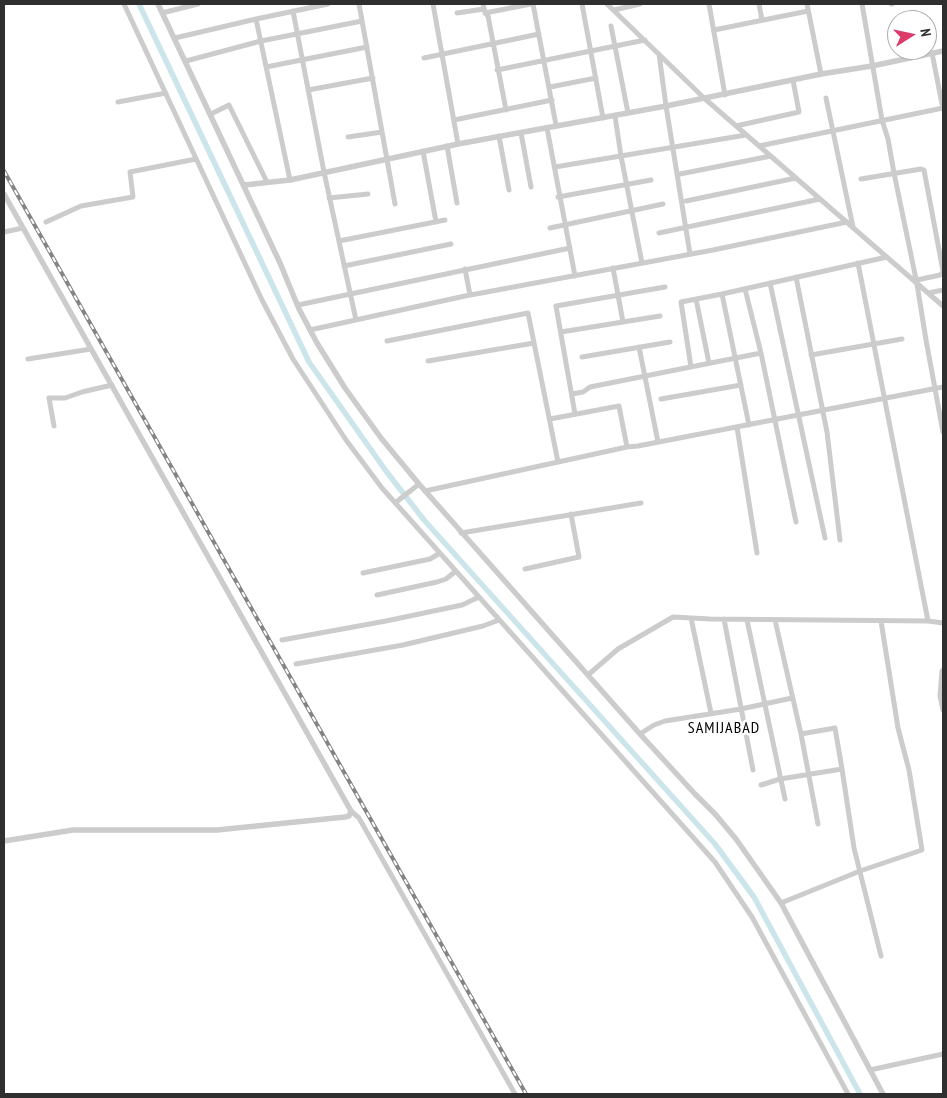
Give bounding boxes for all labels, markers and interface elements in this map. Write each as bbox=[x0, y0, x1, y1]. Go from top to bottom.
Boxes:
north arrow bbox=[887, 10, 937, 60]
text: N bbox=[916, 27, 935, 38]
district label: SAMIJABAD bbox=[687, 718, 761, 738]

